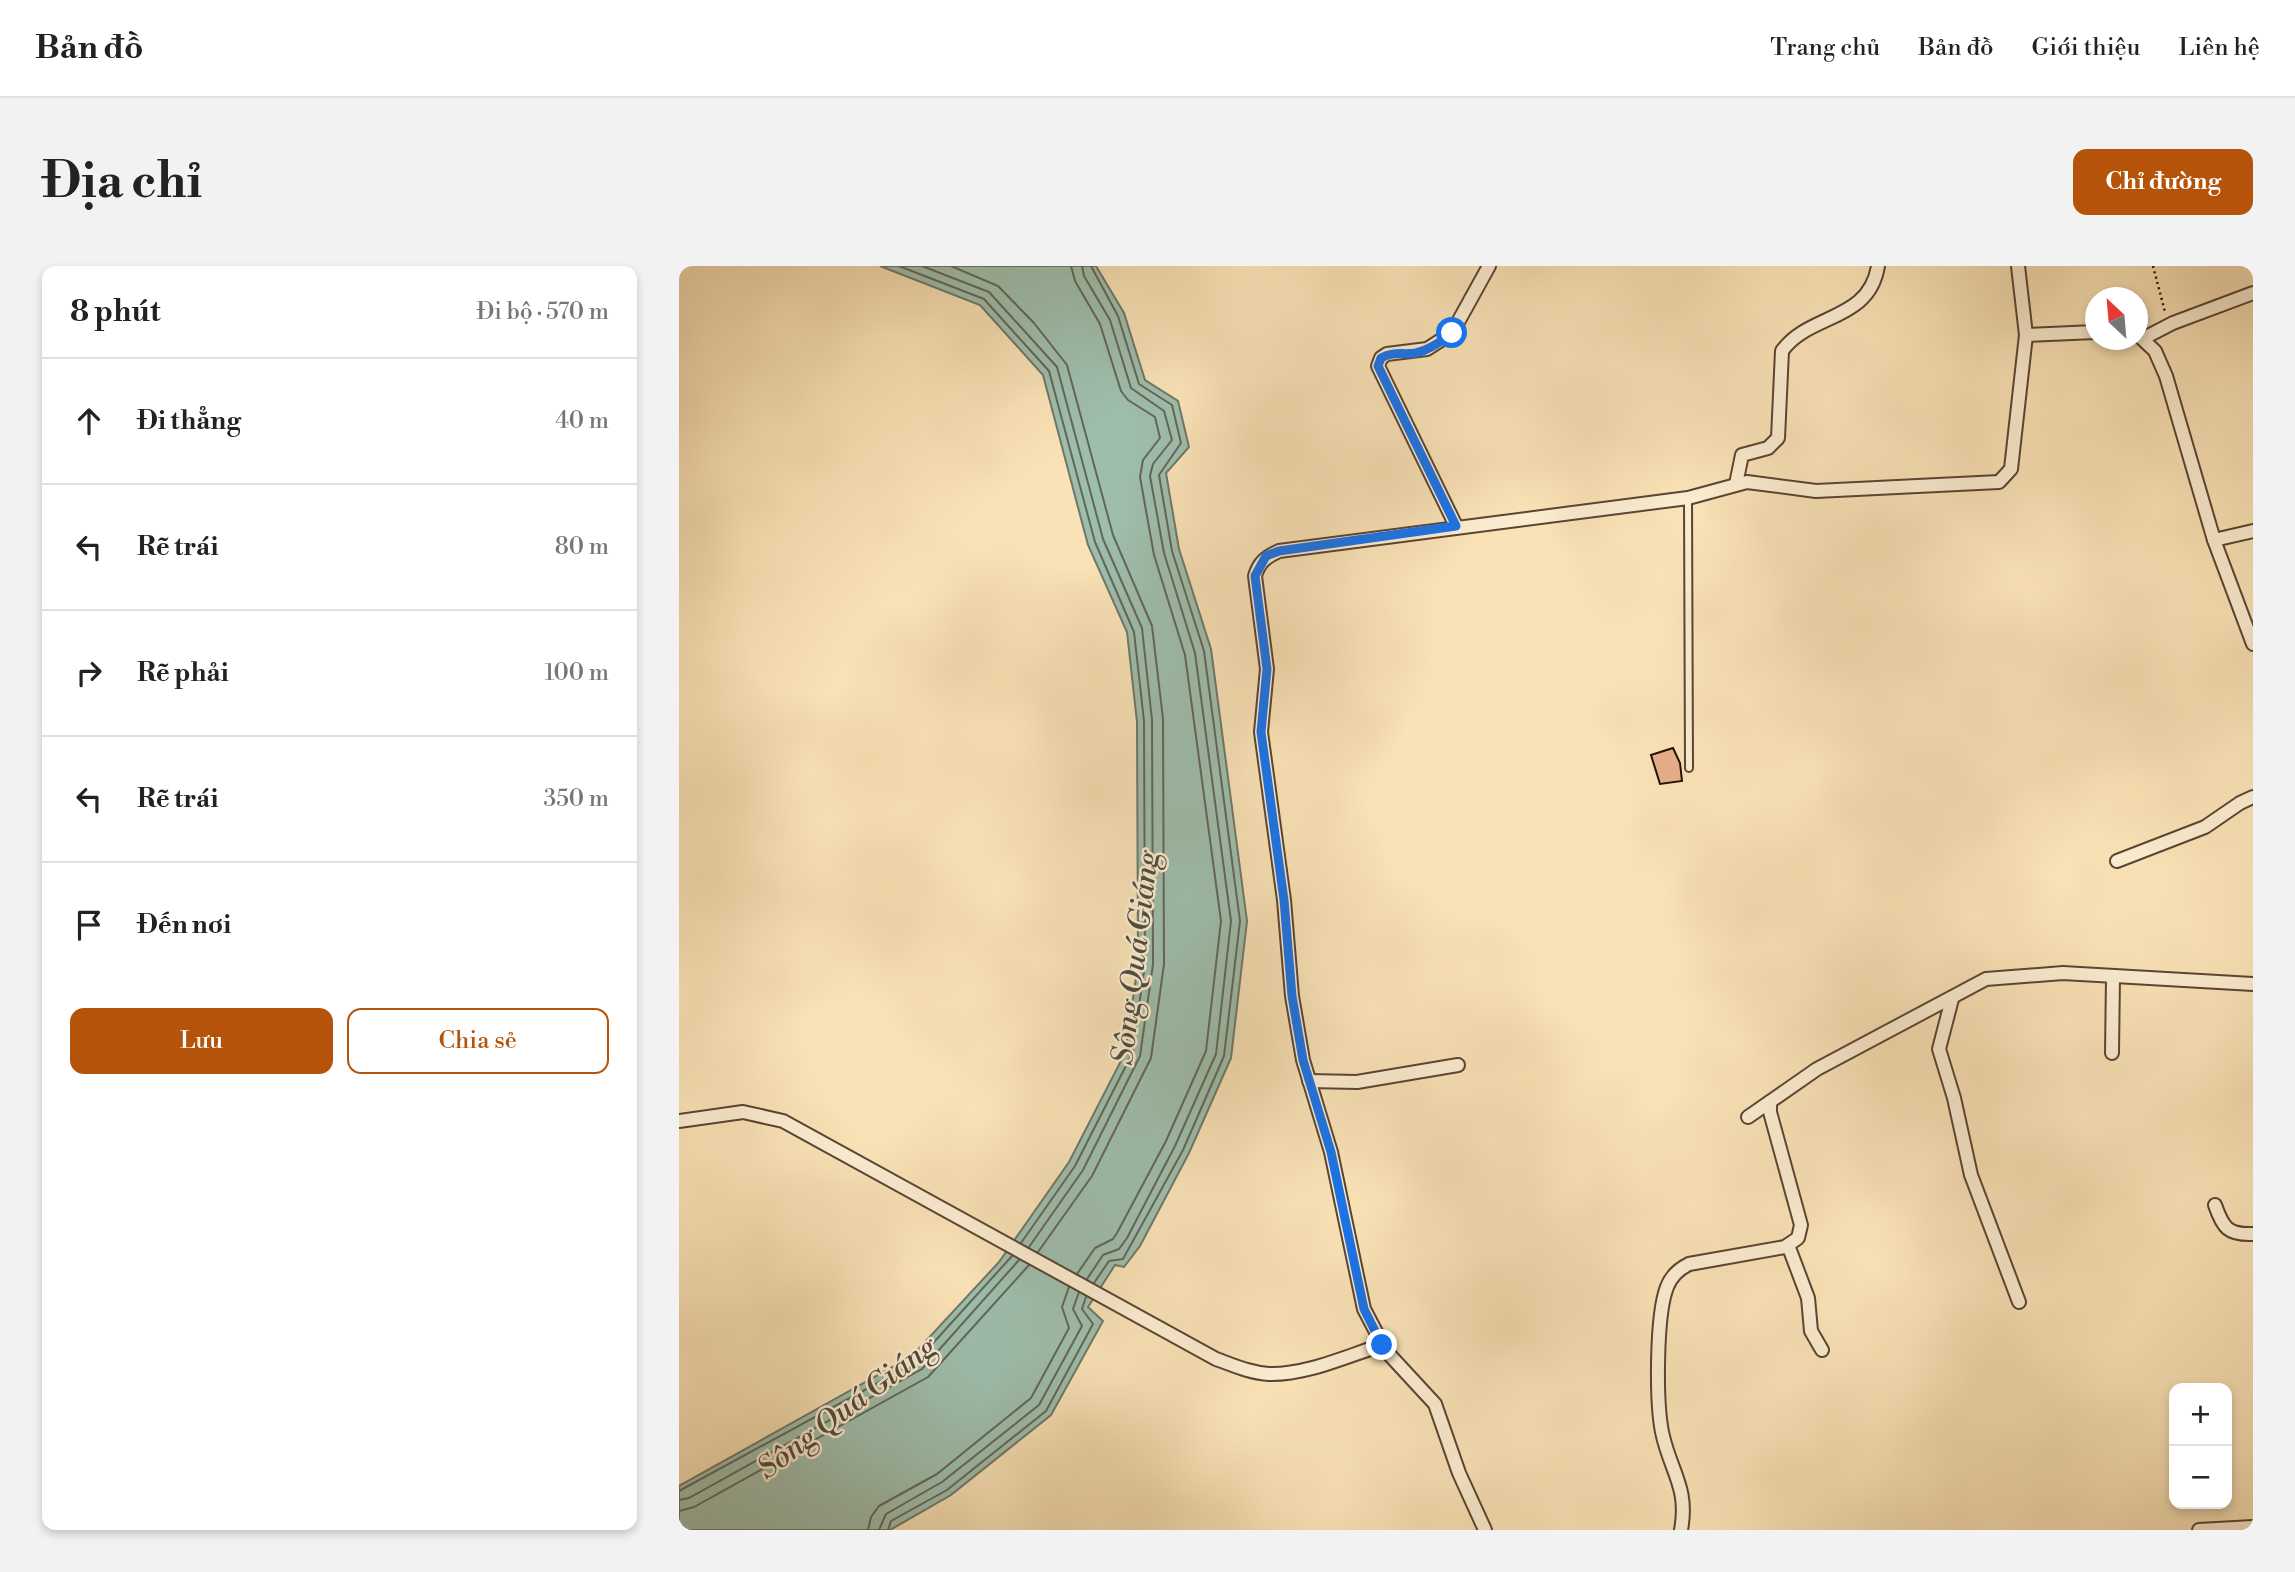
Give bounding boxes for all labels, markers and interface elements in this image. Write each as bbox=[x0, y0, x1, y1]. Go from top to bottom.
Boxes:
text: Bản đồ bbox=[35, 28, 143, 69]
text: Trang chủ bbox=[1770, 33, 1880, 63]
text: Bản đồ bbox=[1918, 33, 1994, 63]
text: Giới thiệu bbox=[2032, 33, 2140, 63]
text: Liên hệ bbox=[2178, 33, 2260, 63]
button: Chỉ đường bbox=[2073, 149, 2253, 215]
text: Địa chỉ bbox=[42, 152, 202, 213]
north arrow bbox=[2085, 287, 2148, 350]
text: 8 phút bbox=[70, 293, 161, 331]
text: Đi bộ · 570 m bbox=[476, 298, 609, 326]
route start bbox=[1436, 317, 1467, 348]
icon: ahead bbox=[70, 402, 108, 440]
text: Đi thẳng bbox=[137, 405, 241, 437]
text: 40 m bbox=[555, 407, 609, 435]
icon: left bbox=[70, 528, 108, 566]
text: Rẽ trái bbox=[137, 531, 218, 563]
text: 80 m bbox=[555, 533, 609, 561]
icon: right bbox=[70, 654, 108, 692]
text: Rẽ phải bbox=[137, 657, 229, 689]
text: 100 m bbox=[544, 659, 609, 687]
icon: left bbox=[70, 780, 108, 818]
text: Rẽ trái bbox=[137, 783, 218, 815]
text: 350 m bbox=[543, 785, 609, 813]
water label: Sông Quá Giáng bbox=[1104, 847, 1168, 1067]
icon: arrive bbox=[70, 906, 108, 944]
text: Đến nơi bbox=[137, 909, 231, 941]
button: Lưu bbox=[70, 1008, 333, 1074]
button: Chia sẻ bbox=[347, 1008, 609, 1074]
water label: Sông Quá Giáng bbox=[750, 1327, 946, 1488]
route end bbox=[1366, 1329, 1397, 1360]
map controls bbox=[2169, 1383, 2232, 1509]
button: + bbox=[2169, 1383, 2232, 1446]
button: − bbox=[2169, 1446, 2232, 1509]

